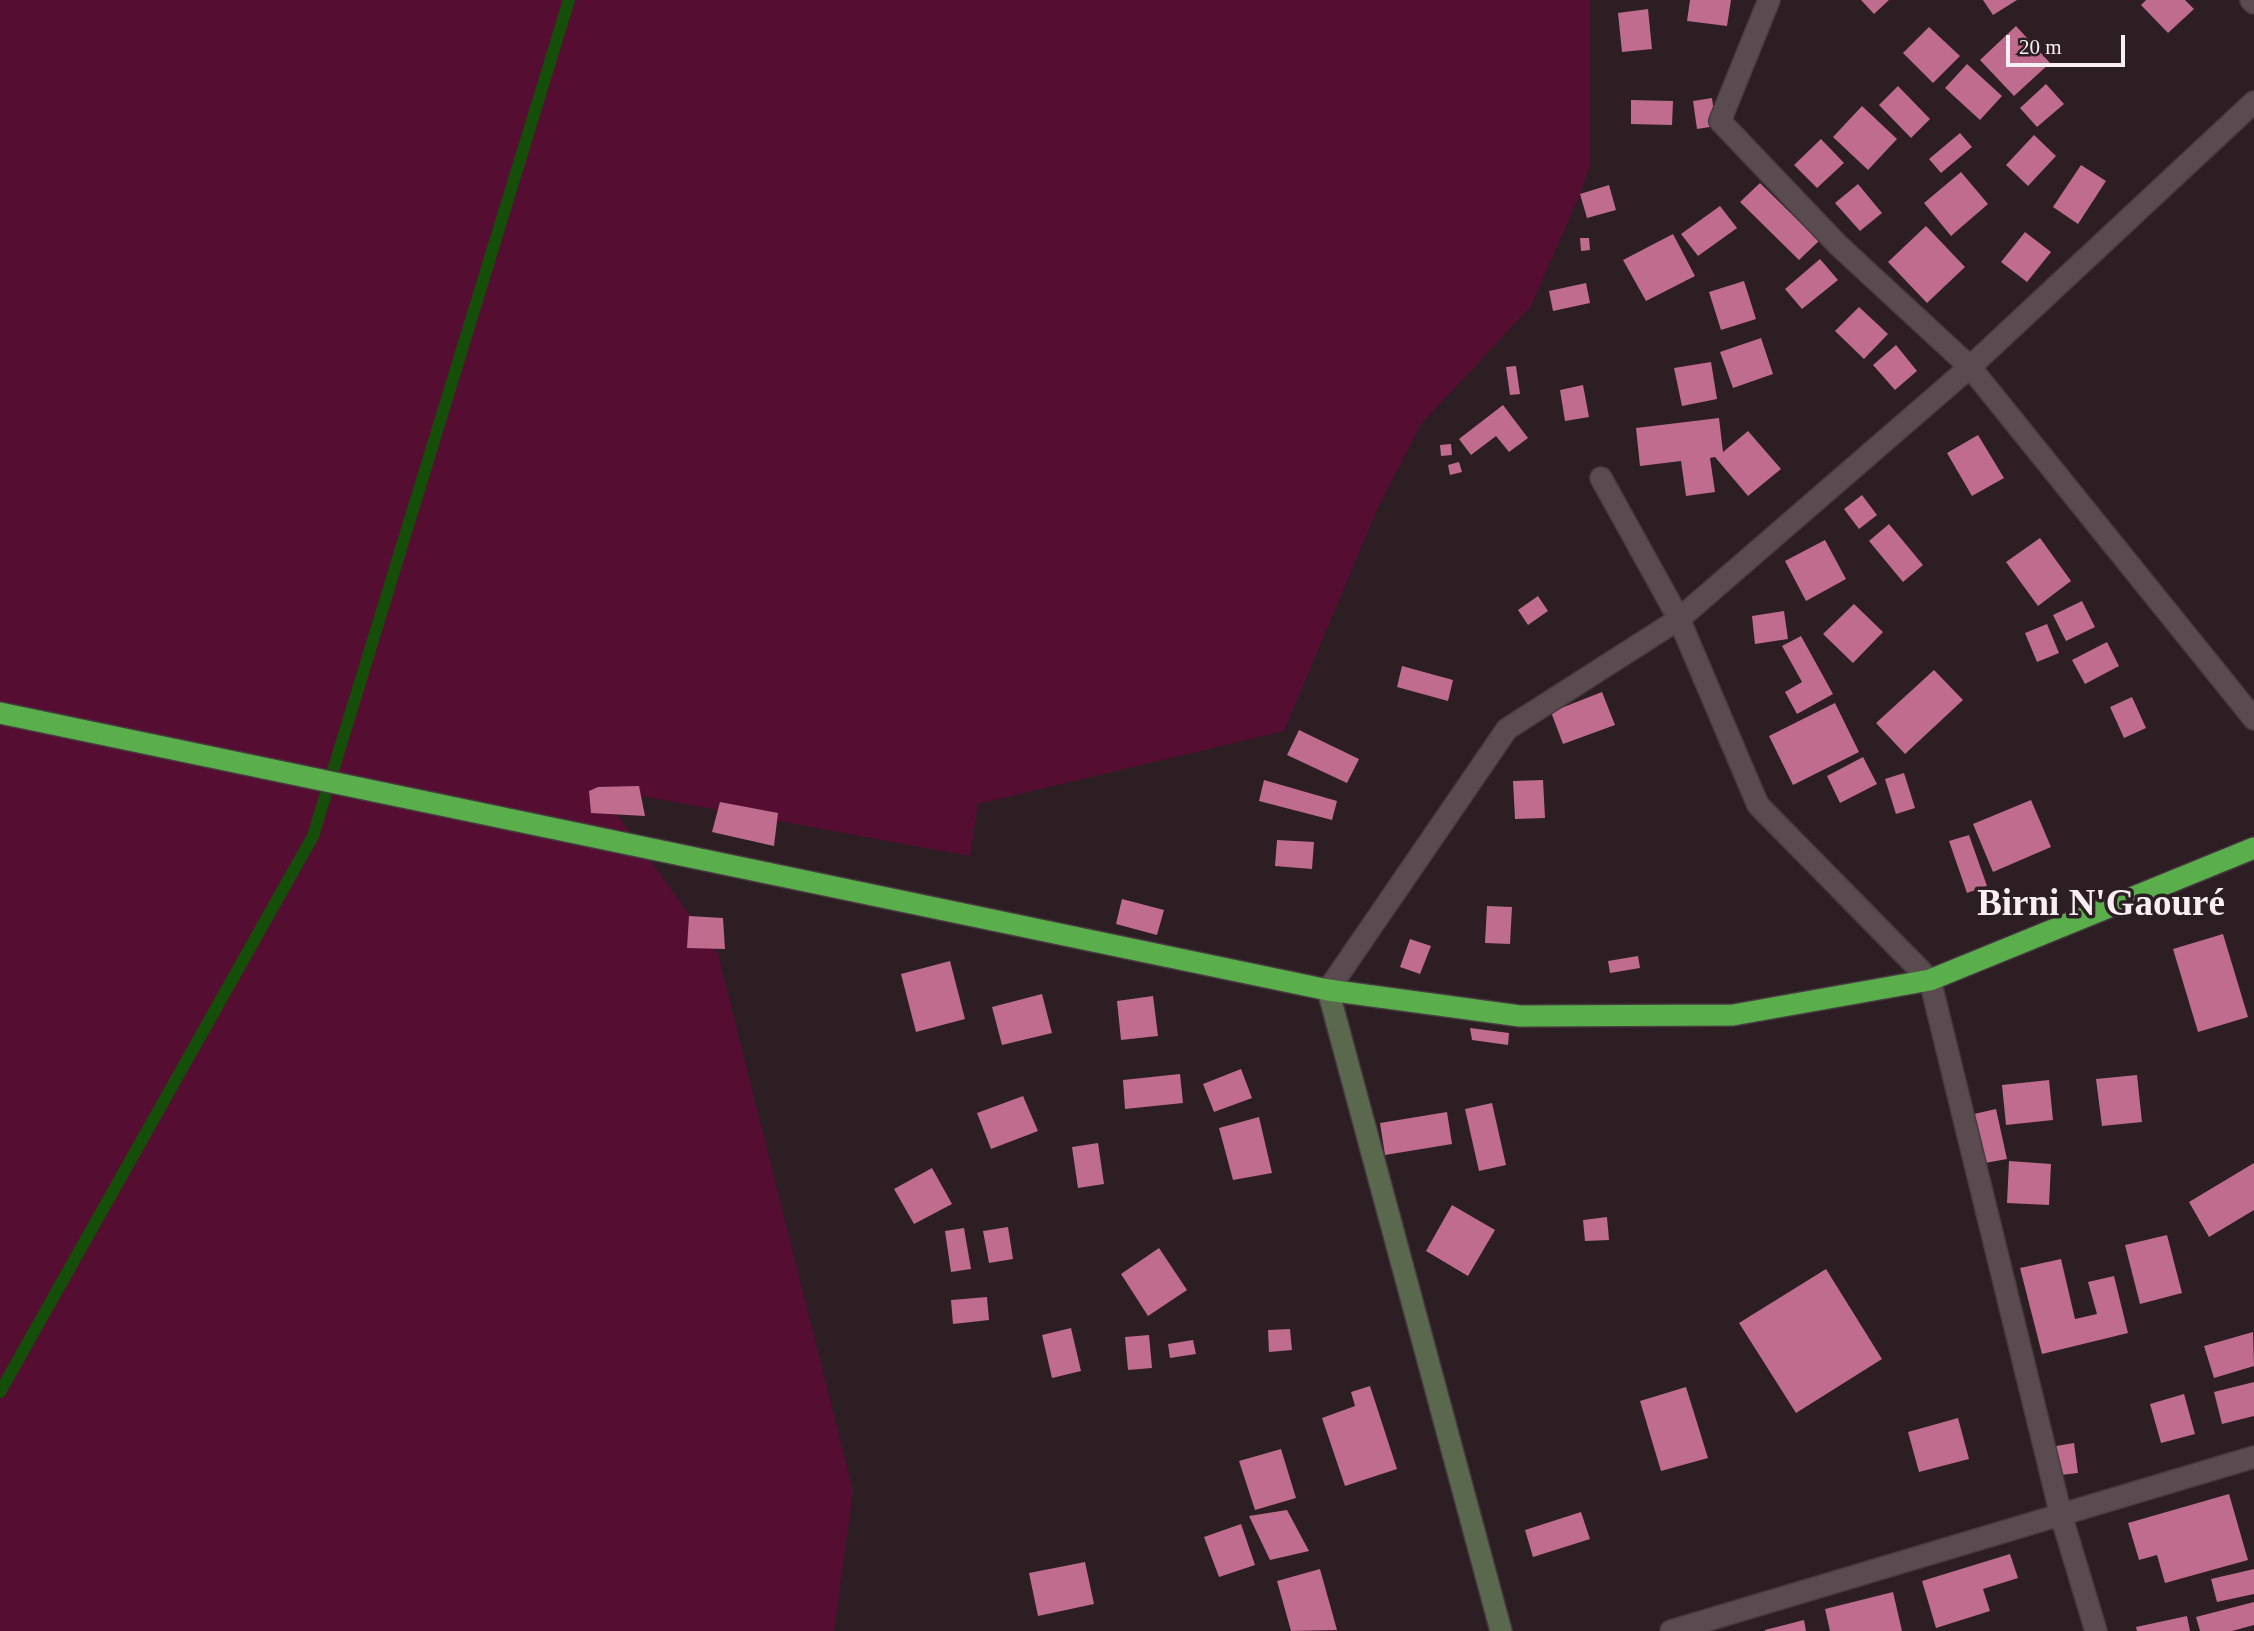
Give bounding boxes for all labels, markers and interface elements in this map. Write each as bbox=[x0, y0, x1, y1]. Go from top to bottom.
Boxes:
scale bar bbox=[2009, 21, 2128, 65]
text: 20 m bbox=[2019, 35, 2062, 59]
district label: Birni N'Gaouré bbox=[1977, 883, 2225, 927]

